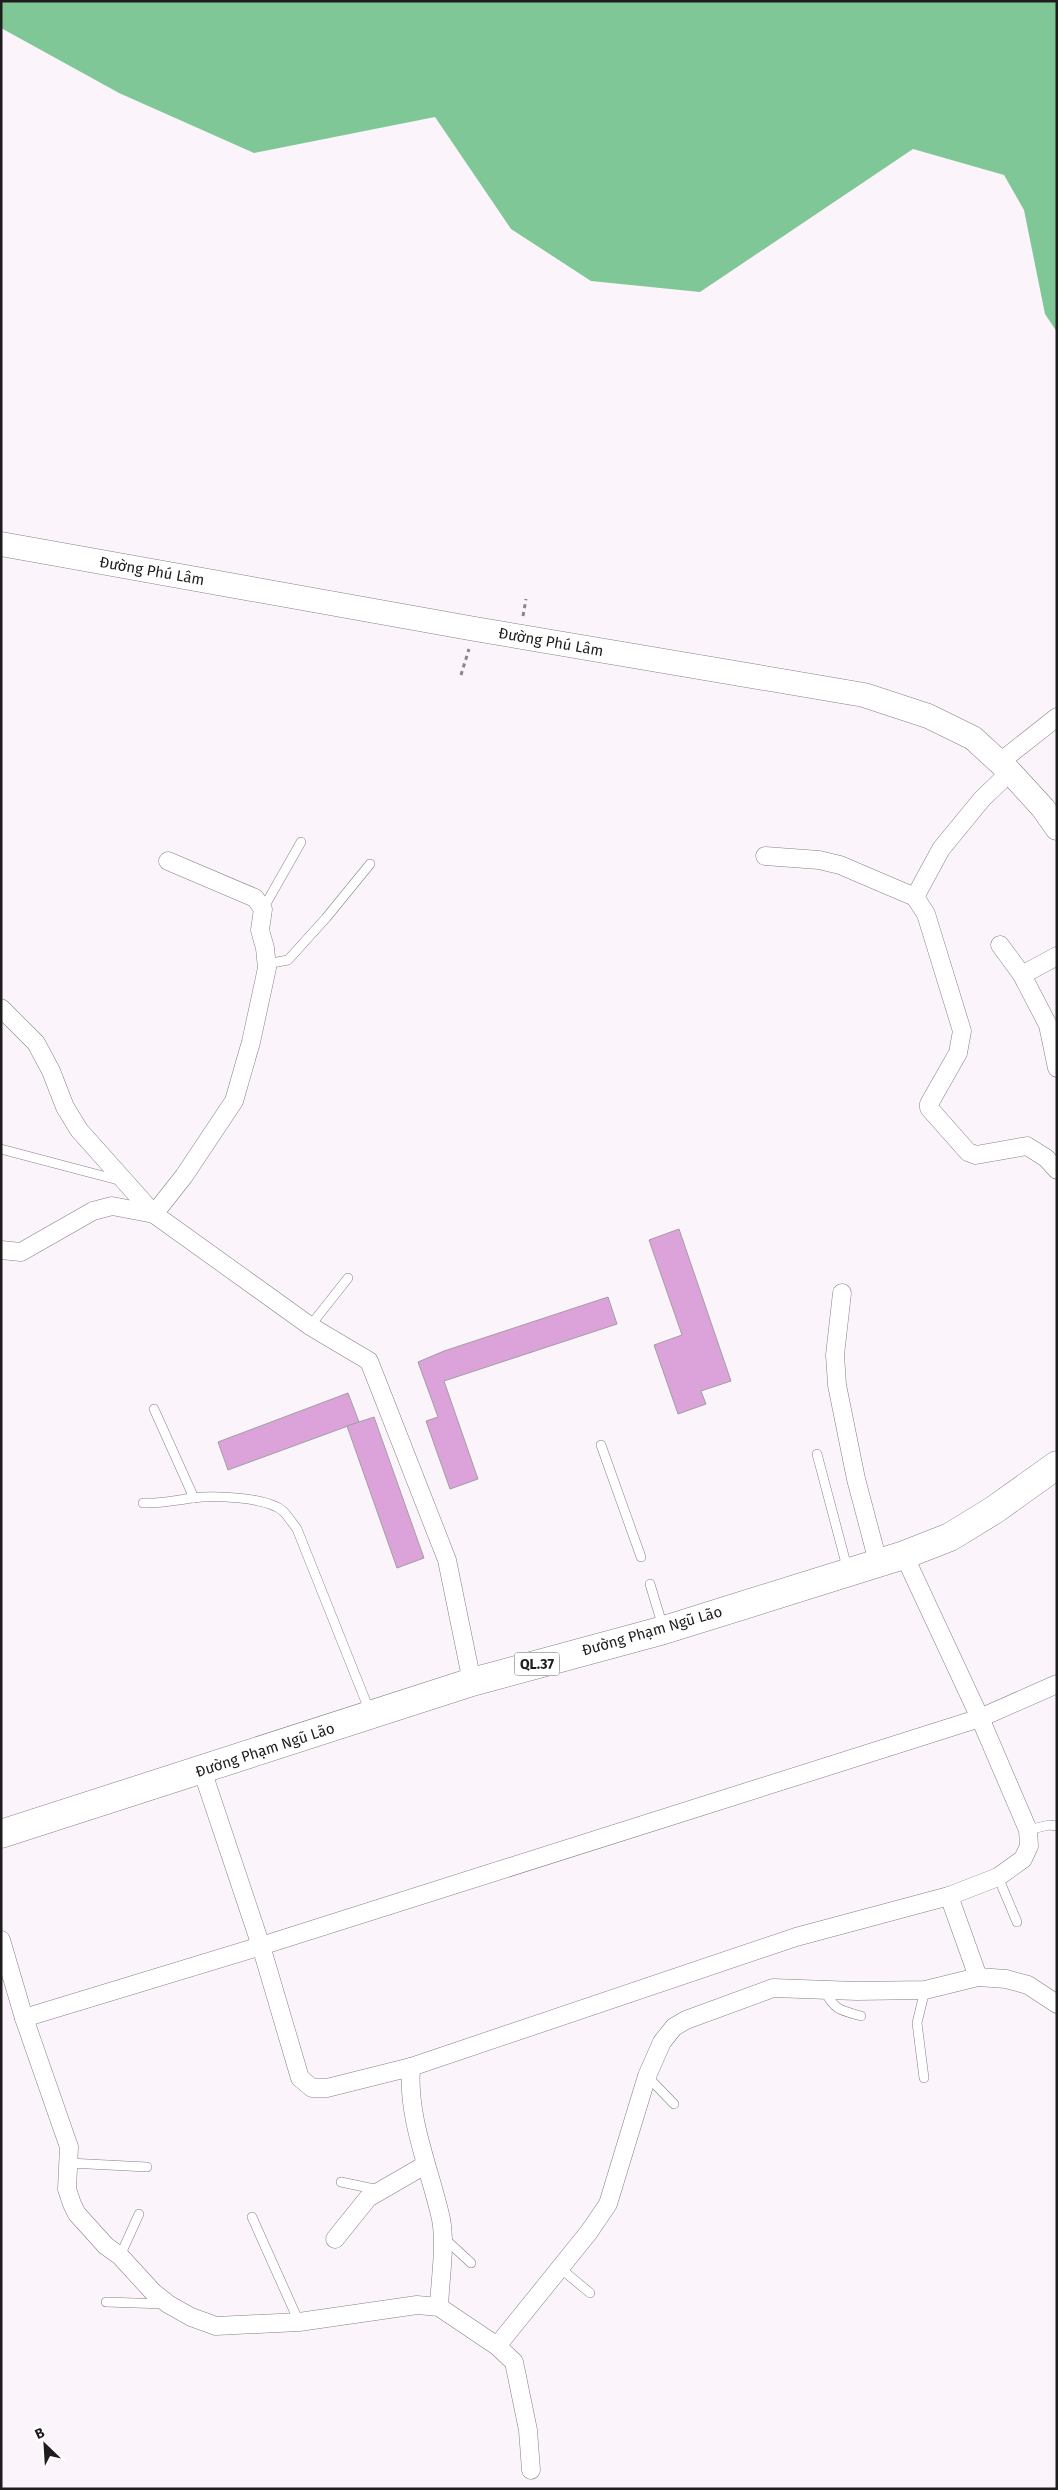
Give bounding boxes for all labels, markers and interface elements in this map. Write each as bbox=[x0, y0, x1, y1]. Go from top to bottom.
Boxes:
street label: Đường Phú Lâm bbox=[98, 553, 206, 589]
street label: Đường Phú Lâm bbox=[497, 624, 605, 660]
street label: Đường Phạm Ngũ Lão bbox=[580, 1602, 724, 1660]
road number: QL.37 bbox=[514, 1652, 560, 1676]
street label: Đường Phạm Ngũ Lão bbox=[193, 1719, 337, 1781]
north arrow bbox=[20, 2420, 70, 2470]
text: B bbox=[32, 2424, 48, 2443]

